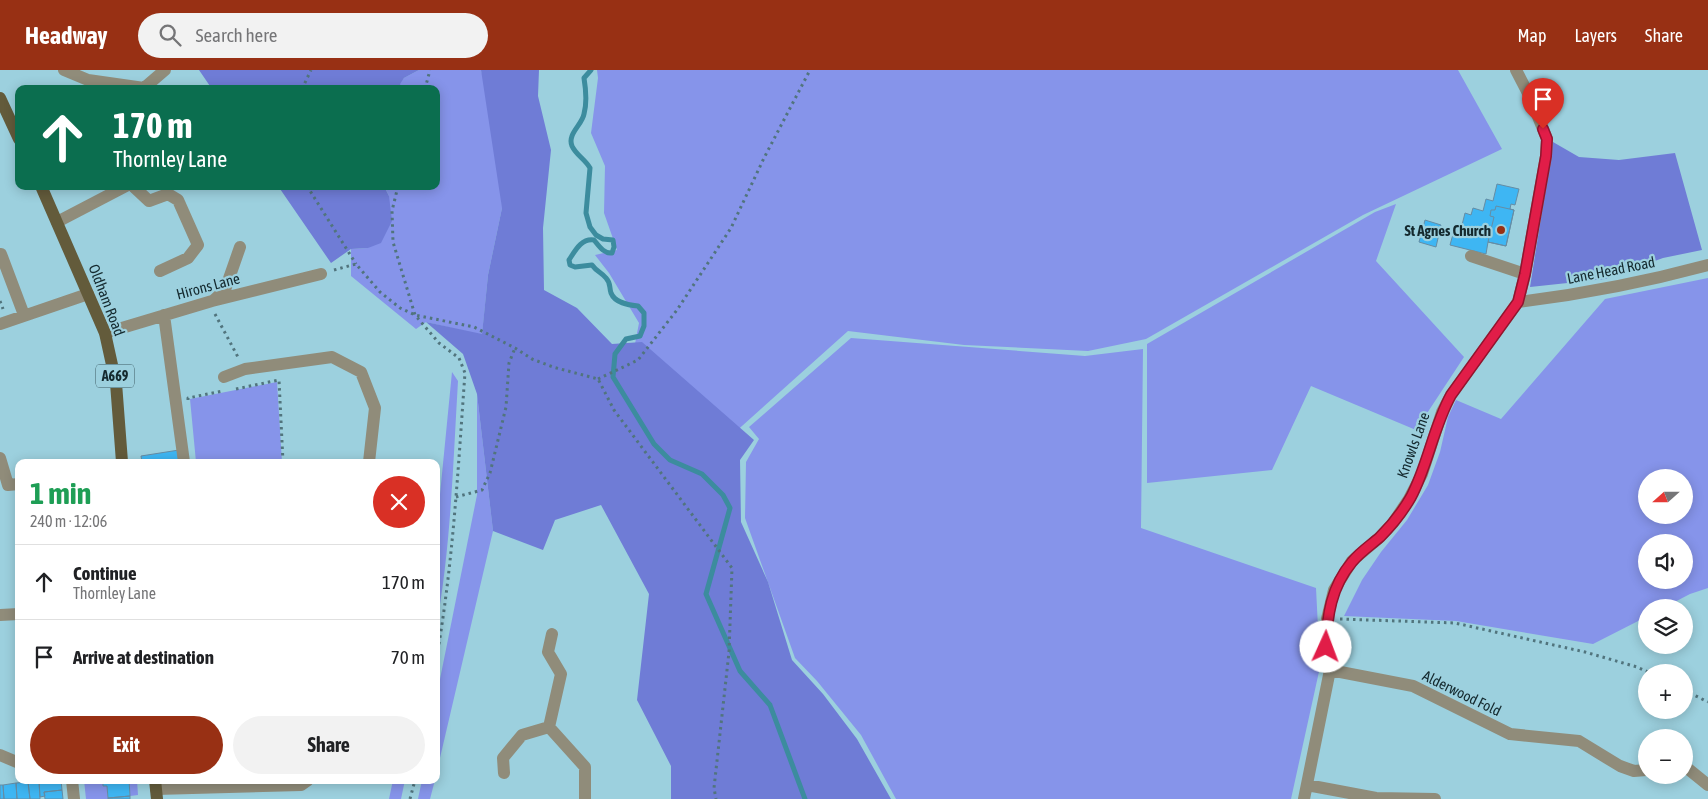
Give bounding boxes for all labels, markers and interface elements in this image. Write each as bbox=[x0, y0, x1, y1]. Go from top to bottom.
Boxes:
search box bbox=[138, 13, 488, 58]
icon: search bbox=[156, 21, 184, 49]
text: Headway bbox=[25, 22, 108, 49]
text: Search here bbox=[196, 24, 277, 46]
text: Map bbox=[1517, 25, 1546, 46]
text: Layers bbox=[1574, 25, 1617, 46]
text: Share bbox=[1645, 25, 1683, 46]
pin bbox=[1522, 78, 1564, 129]
icon: arrive bbox=[1529, 85, 1557, 113]
icon: ahead bbox=[30, 105, 95, 170]
text: 170 m bbox=[113, 105, 192, 145]
text: Thornley Lane bbox=[113, 146, 227, 172]
place label: St Agnes Church bbox=[1405, 222, 1491, 239]
marker: St Agnes Church bbox=[1495, 224, 1507, 236]
street label: Lane Head Road bbox=[1566, 253, 1656, 287]
street label: Oldham Road bbox=[86, 262, 128, 338]
street label: Hirons Lane bbox=[174, 269, 242, 303]
road number: A669 bbox=[96, 364, 134, 388]
street label: Knowls Lane bbox=[1393, 410, 1433, 480]
north arrow bbox=[1638, 469, 1692, 524]
map controls bbox=[1638, 469, 1693, 784]
text: 1 min bbox=[30, 476, 91, 510]
button: close bbox=[373, 476, 425, 528]
text: 240 m · 12:06 bbox=[30, 512, 107, 530]
button: sound bbox=[1638, 534, 1693, 589]
text: Continue bbox=[73, 562, 137, 584]
icon: ahead bbox=[30, 568, 58, 596]
text: 170 m bbox=[382, 571, 425, 593]
text: Thornley Lane bbox=[73, 584, 156, 602]
button: layers bbox=[1638, 599, 1693, 654]
position arrow bbox=[1299, 620, 1351, 672]
icon: arrive bbox=[30, 643, 58, 671]
text: Arrive at destination bbox=[73, 646, 214, 668]
text: 70 m bbox=[391, 646, 425, 668]
button: + bbox=[1638, 664, 1693, 719]
street label: Alderwood Fold bbox=[1420, 667, 1504, 719]
button: Exit bbox=[30, 716, 223, 774]
button: Share bbox=[233, 716, 425, 774]
button: − bbox=[1638, 729, 1693, 784]

